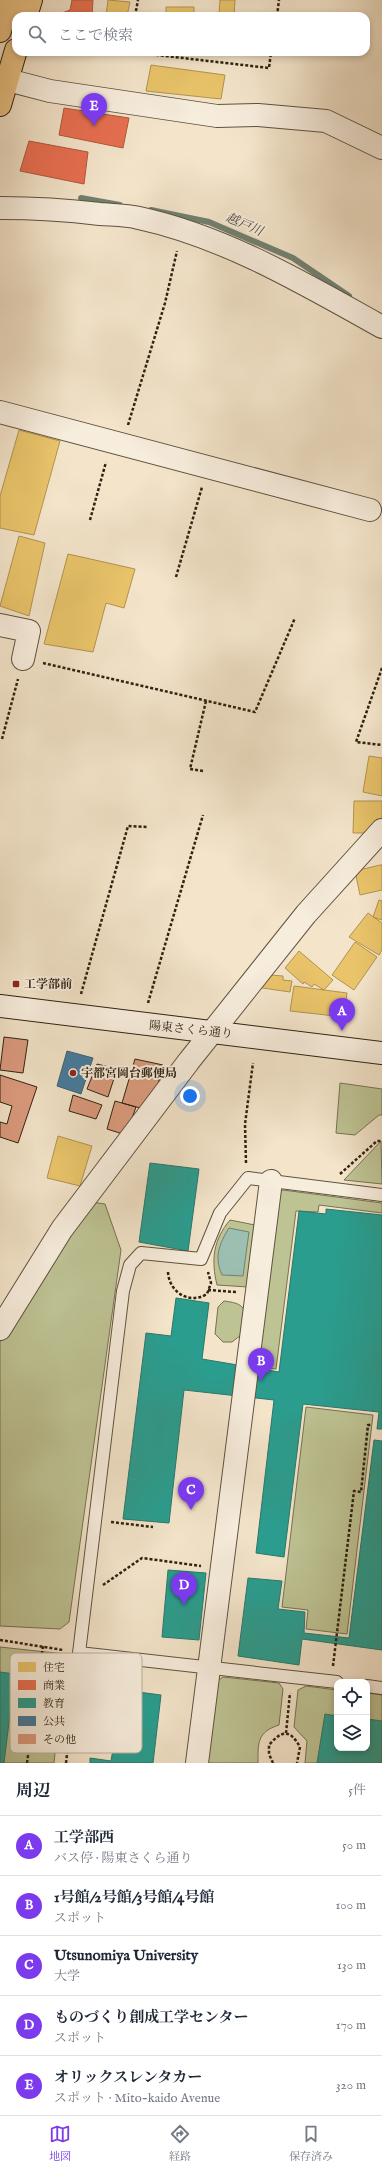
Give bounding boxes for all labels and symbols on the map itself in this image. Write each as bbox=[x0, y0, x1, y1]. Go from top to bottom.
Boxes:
pin: E bbox=[81, 93, 107, 126]
water label: 越戸川 bbox=[223, 210, 267, 241]
place label: 工学部前 bbox=[24, 977, 72, 992]
marker: 工学部前 bbox=[11, 979, 21, 989]
pin: A bbox=[329, 998, 355, 1031]
street label: 陽東さくら通り bbox=[148, 1018, 234, 1042]
place label: 宇都宮岡台郵便局 bbox=[81, 1066, 177, 1081]
marker: 宇都宮岡台郵便局 bbox=[68, 1068, 78, 1078]
your location bbox=[180, 1086, 200, 1106]
pin: B bbox=[248, 1348, 274, 1381]
pin: C bbox=[178, 1477, 204, 1510]
pin: D bbox=[171, 1572, 197, 1605]
legend bbox=[10, 1653, 142, 1753]
text: 住宅 bbox=[43, 1661, 65, 1675]
text: 商業 bbox=[43, 1679, 65, 1693]
text: 教育 bbox=[43, 1697, 65, 1711]
text: 公共 bbox=[43, 1715, 65, 1729]
text: その他 bbox=[43, 1733, 76, 1747]

